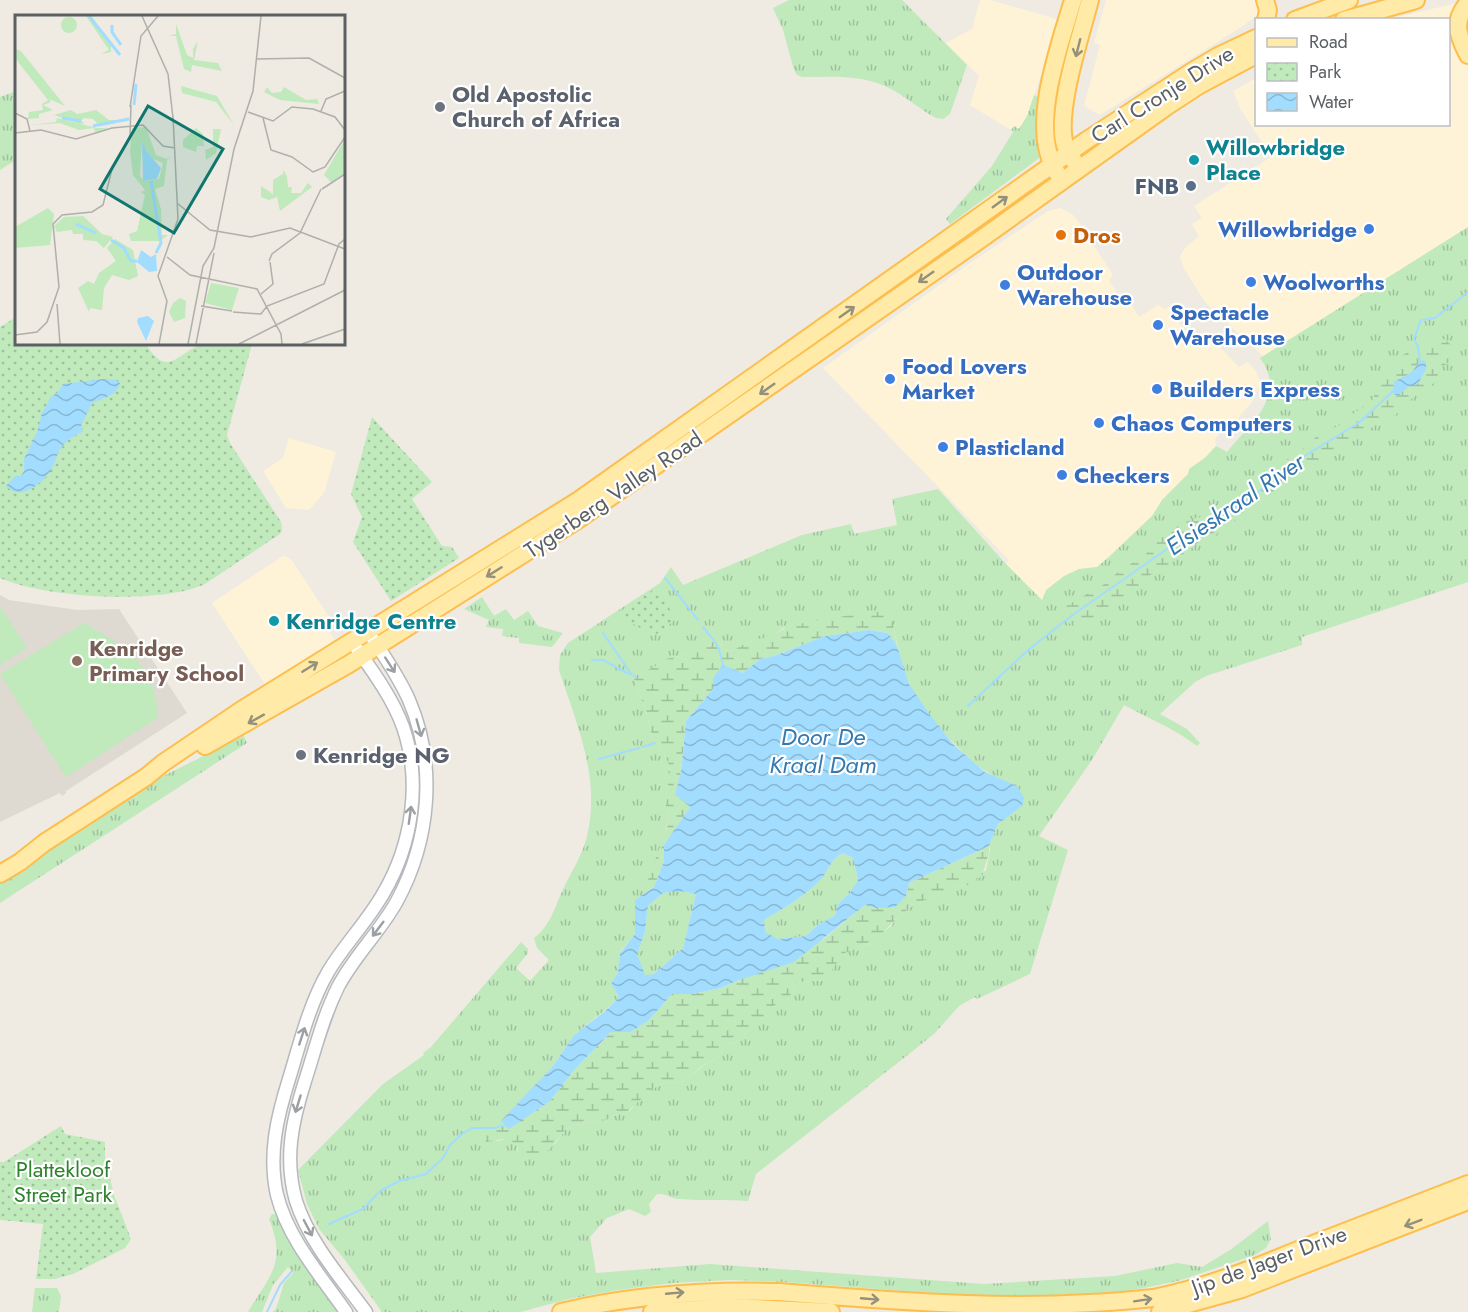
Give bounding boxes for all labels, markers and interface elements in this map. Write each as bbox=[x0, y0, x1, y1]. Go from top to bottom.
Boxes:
inset map bbox=[15, 15, 345, 345]
legend bbox=[1255, 18, 1450, 126]
text: Road bbox=[1309, 29, 1348, 55]
street label: Carl Cronje Drive bbox=[1084, 37, 1240, 151]
one-way arrow bbox=[1072, 38, 1084, 57]
text: Park bbox=[1309, 59, 1341, 85]
place label: Old Apostolic Church of Africa bbox=[452, 78, 620, 135]
text: Water bbox=[1309, 89, 1354, 115]
marker: Old Apostolic Church of Africa bbox=[433, 100, 447, 114]
place label: Willowbridge Place bbox=[1206, 131, 1345, 188]
marker: Willowbridge Place bbox=[1187, 153, 1201, 167]
place label: FNB bbox=[1135, 170, 1179, 202]
marker: FNB bbox=[1184, 179, 1198, 193]
one-way arrow bbox=[992, 196, 1008, 208]
place label: Willowbridge bbox=[1218, 213, 1357, 245]
place label: Dros bbox=[1073, 219, 1121, 251]
marker: Willowbridge bbox=[1362, 222, 1376, 236]
marker: Dros bbox=[1054, 228, 1068, 242]
place label: Outdoor Warehouse bbox=[1017, 256, 1132, 313]
place label: Woolworths bbox=[1263, 266, 1385, 298]
one-way arrow bbox=[919, 271, 935, 283]
marker: Woolworths bbox=[1244, 275, 1258, 289]
marker: Outdoor Warehouse bbox=[998, 278, 1012, 292]
place label: Spectacle Warehouse bbox=[1170, 296, 1285, 353]
one-way arrow bbox=[839, 305, 855, 318]
marker: Spectacle Warehouse bbox=[1151, 318, 1165, 332]
place label: Food Lovers Market bbox=[902, 350, 1027, 407]
marker: Food Lovers Market bbox=[883, 372, 897, 386]
place label: Builders Express bbox=[1169, 373, 1340, 405]
marker: Builders Express bbox=[1150, 382, 1164, 396]
one-way arrow bbox=[759, 383, 775, 395]
place label: Chaos Computers bbox=[1111, 407, 1292, 439]
marker: Chaos Computers bbox=[1092, 416, 1106, 430]
street label: Tygerberg Valley Road bbox=[518, 422, 708, 566]
place label: Plasticland bbox=[955, 431, 1065, 463]
marker: Plasticland bbox=[936, 440, 950, 454]
water label: Elsieskraal River bbox=[1158, 443, 1313, 564]
place label: Checkers bbox=[1074, 459, 1169, 491]
marker: Checkers bbox=[1055, 468, 1069, 482]
one-way arrow bbox=[486, 567, 503, 579]
place label: Kenridge Centre bbox=[286, 605, 456, 637]
marker: Kenridge Centre bbox=[267, 614, 281, 628]
place label: Kenridge Primary School bbox=[89, 632, 244, 689]
marker: Kenridge Primary School bbox=[70, 654, 84, 668]
one-way arrow bbox=[384, 656, 396, 673]
one-way arrow bbox=[301, 660, 318, 672]
one-way arrow bbox=[247, 714, 265, 725]
one-way arrow bbox=[414, 718, 425, 737]
water label: Door De Kraal Dam bbox=[769, 719, 877, 782]
place label: Kenridge NG bbox=[313, 739, 450, 771]
marker: Kenridge NG bbox=[294, 748, 308, 762]
one-way arrow bbox=[405, 805, 416, 825]
one-way arrow bbox=[372, 920, 384, 936]
one-way arrow bbox=[297, 1027, 308, 1046]
one-way arrow bbox=[292, 1094, 303, 1113]
park label: Plattekloof Street Park bbox=[14, 1153, 112, 1210]
street label: Jip de Jager Drive bbox=[1184, 1217, 1351, 1304]
one-way arrow bbox=[1405, 1218, 1423, 1229]
one-way arrow bbox=[302, 1219, 314, 1236]
one-way arrow bbox=[665, 1288, 685, 1299]
one-way arrow bbox=[860, 1294, 879, 1305]
one-way arrow bbox=[1132, 1294, 1152, 1305]

